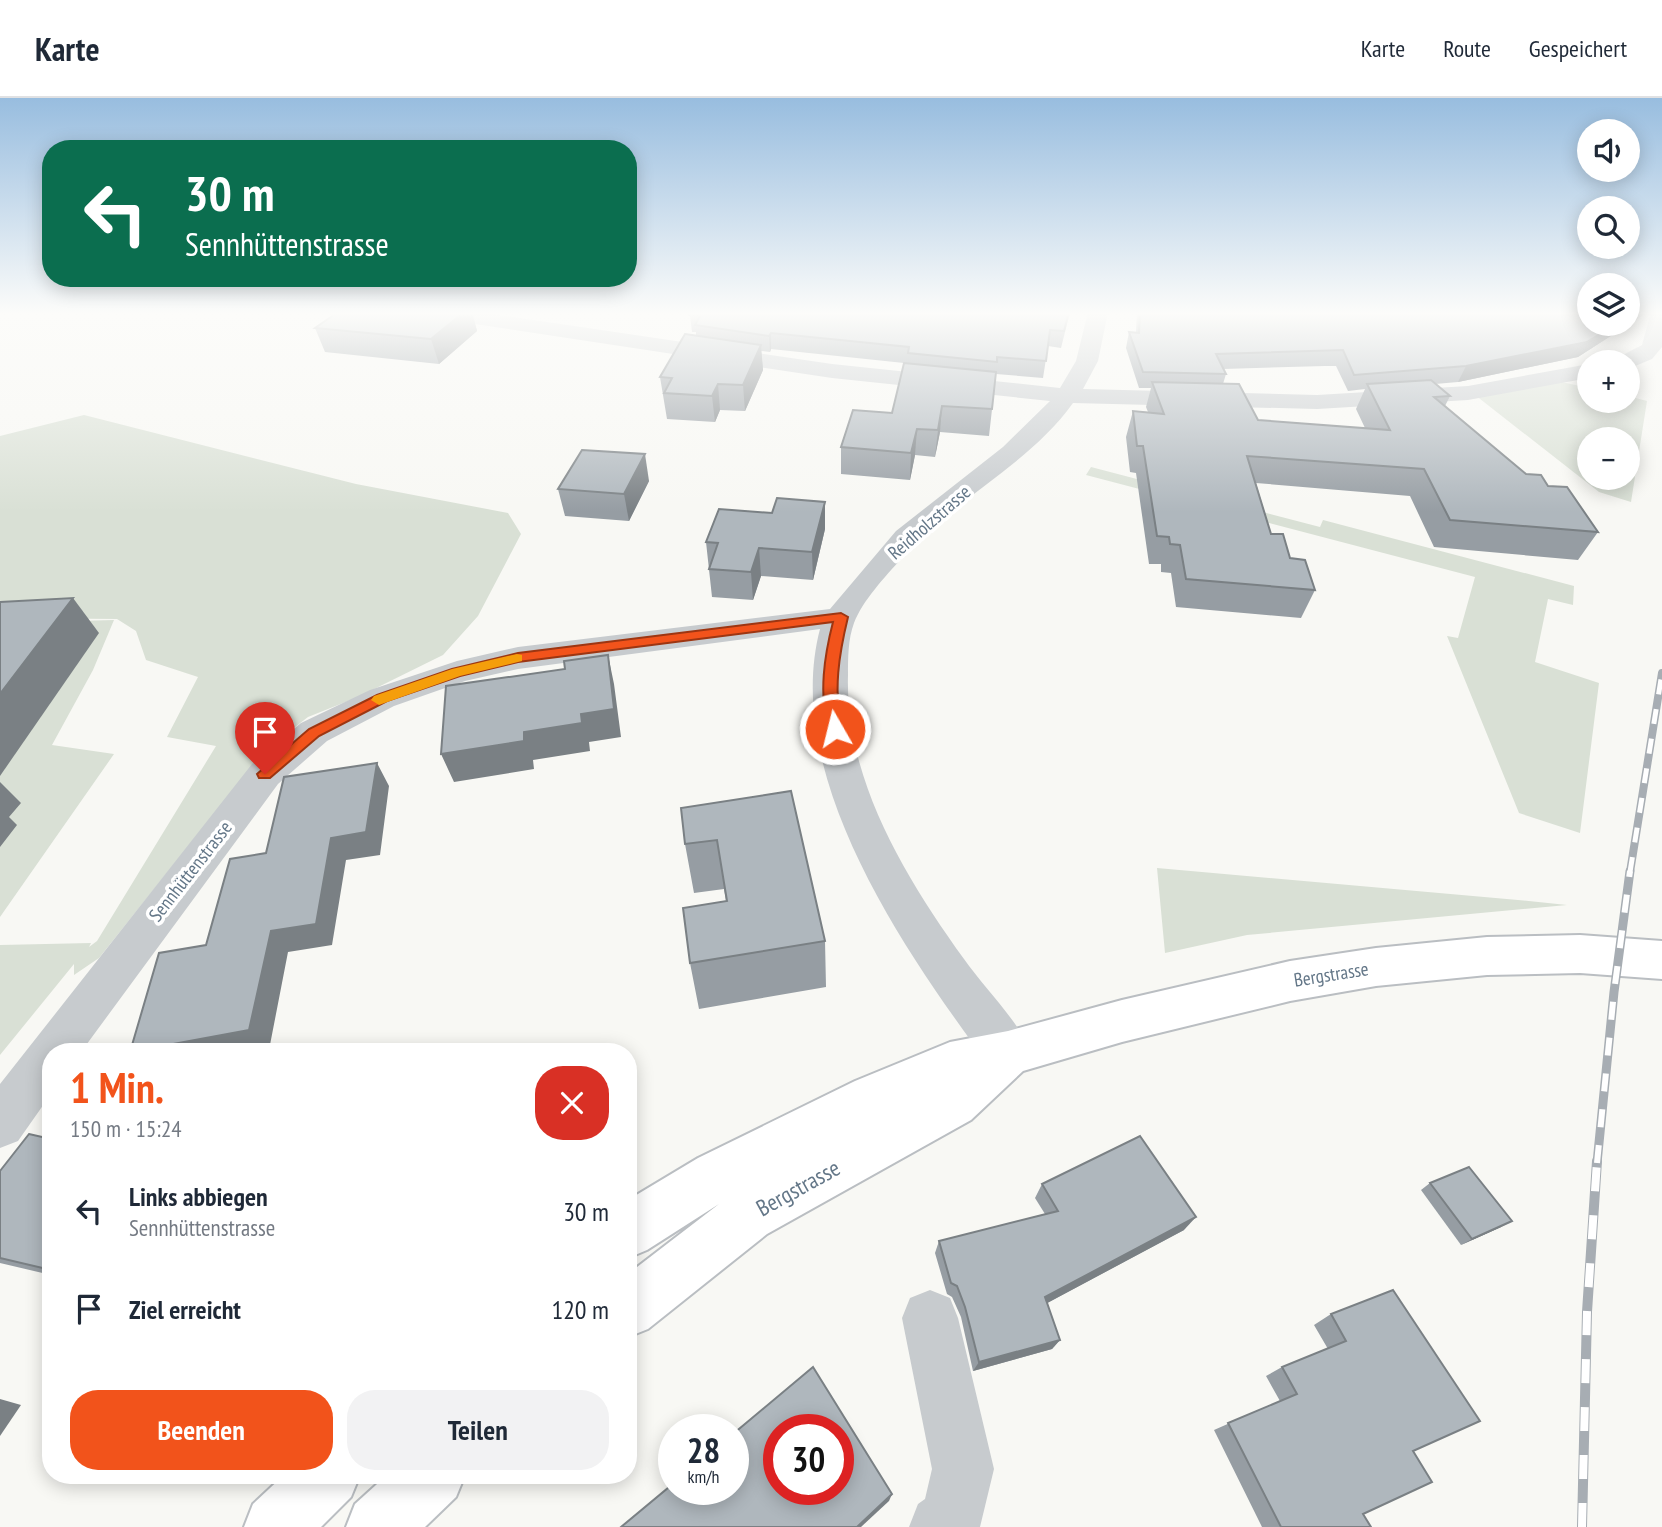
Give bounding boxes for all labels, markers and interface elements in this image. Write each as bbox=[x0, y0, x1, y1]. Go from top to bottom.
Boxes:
text: Karte bbox=[35, 27, 100, 70]
text: Karte bbox=[1361, 33, 1405, 64]
text: Route bbox=[1443, 33, 1491, 64]
text: Gespeichert bbox=[1529, 33, 1627, 64]
map controls bbox=[1577, 119, 1640, 490]
button: sound bbox=[1577, 119, 1640, 182]
text: 30 m bbox=[185, 161, 274, 225]
icon: left bbox=[70, 168, 161, 259]
button: search bbox=[1577, 196, 1640, 259]
text: Sennhüttenstrasse bbox=[185, 223, 389, 265]
button: layers bbox=[1577, 273, 1640, 336]
button: + bbox=[1577, 350, 1640, 413]
button: − bbox=[1577, 427, 1640, 490]
street label: Reidholzstrasse bbox=[883, 480, 975, 564]
position arrow bbox=[798, 692, 872, 766]
pin bbox=[235, 702, 295, 774]
icon: arrive bbox=[246, 713, 284, 751]
street label: Sennhüttenstrasse bbox=[143, 816, 237, 926]
street label: Bergstrasse bbox=[1292, 956, 1370, 992]
text: 1 Min. bbox=[70, 1060, 164, 1115]
button: close bbox=[535, 1066, 609, 1140]
text: 150 m · 15:24 bbox=[70, 1114, 182, 1143]
street label: Bergstrasse bbox=[751, 1153, 845, 1222]
text: Links abbiegen bbox=[129, 1180, 268, 1213]
icon: left bbox=[70, 1192, 108, 1230]
text: 30 m bbox=[563, 1195, 609, 1228]
text: Sennhüttenstrasse bbox=[129, 1213, 275, 1242]
icon: arrive bbox=[70, 1290, 108, 1328]
text: Ziel erreicht bbox=[129, 1293, 241, 1326]
text: 120 m bbox=[551, 1293, 609, 1326]
button: Beenden bbox=[70, 1390, 333, 1470]
button: Teilen bbox=[347, 1390, 609, 1470]
speed limit sign: 30 bbox=[763, 1414, 854, 1505]
text: 28 bbox=[687, 1427, 720, 1473]
text: km/h bbox=[688, 1465, 719, 1488]

